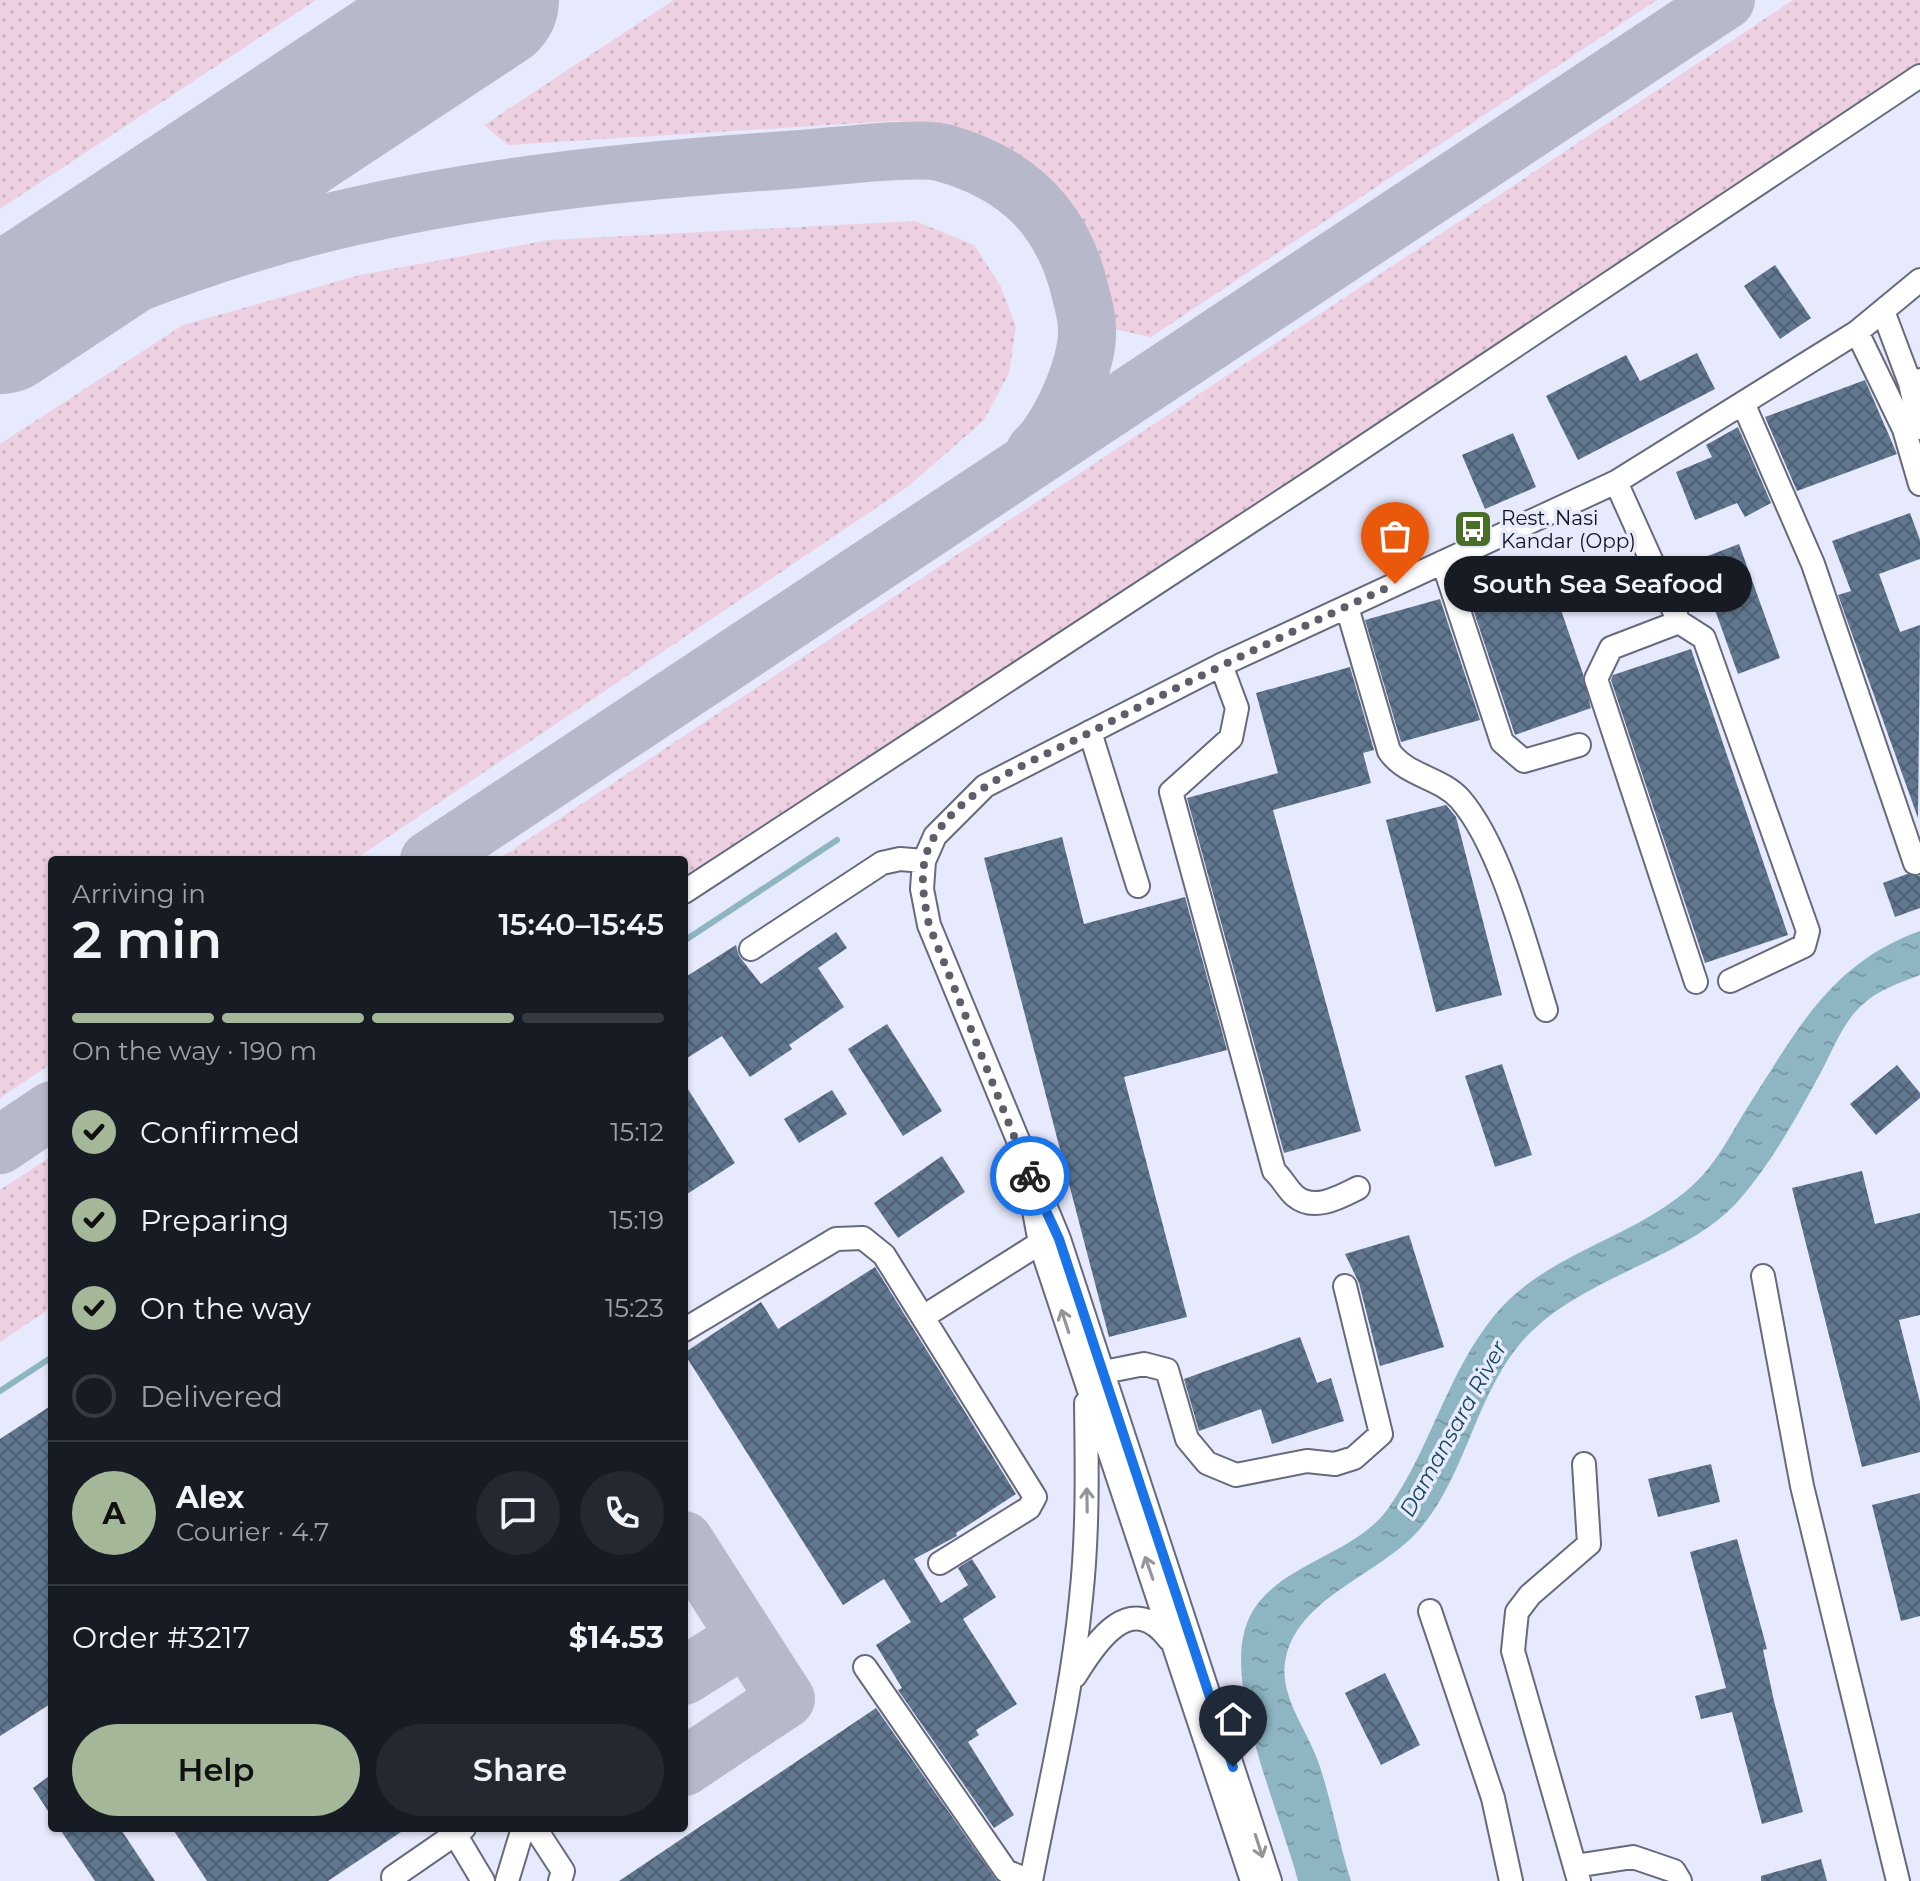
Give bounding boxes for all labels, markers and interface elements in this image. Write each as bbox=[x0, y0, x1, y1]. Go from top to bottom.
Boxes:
pin bbox=[1361, 502, 1429, 584]
place label: Rest. Nasi Kandar (Opp) bbox=[1501, 506, 1636, 553]
bus stop icon: Rest. Nasi Kandar (Opp) bbox=[1452, 508, 1494, 550]
icon: bag bbox=[1373, 514, 1417, 558]
callout: South Sea Seafood bbox=[1443, 556, 1751, 612]
text: South Sea Seafood bbox=[1473, 568, 1723, 600]
text: Arriving in bbox=[72, 878, 206, 910]
text: 15:40–15:45 bbox=[498, 906, 664, 943]
text: 2 min bbox=[72, 908, 222, 971]
text: On the way · 190 m bbox=[72, 1035, 317, 1067]
icon: check bbox=[72, 1110, 116, 1154]
text: Confirmed bbox=[140, 1114, 300, 1151]
text: 15:12 bbox=[610, 1116, 664, 1148]
courier bbox=[990, 1136, 1070, 1216]
icon: bike bbox=[1008, 1154, 1052, 1198]
icon: check bbox=[72, 1198, 116, 1242]
text: Preparing bbox=[140, 1202, 289, 1239]
text: 15:19 bbox=[609, 1204, 664, 1236]
icon: check bbox=[72, 1286, 116, 1330]
text: On the way bbox=[140, 1290, 311, 1327]
text: 15:23 bbox=[605, 1292, 664, 1324]
one-way arrow bbox=[1057, 1309, 1072, 1334]
water label: Damansara River bbox=[1394, 1335, 1513, 1522]
text: Delivered bbox=[140, 1378, 283, 1415]
button: chat bbox=[476, 1471, 560, 1555]
button: phone bbox=[580, 1471, 664, 1555]
text: Alex bbox=[176, 1479, 244, 1516]
one-way arrow bbox=[1079, 1487, 1095, 1514]
text: A bbox=[103, 1495, 125, 1532]
text: Courier · 4.7 bbox=[176, 1516, 329, 1548]
one-way arrow bbox=[1140, 1555, 1155, 1580]
text: Order #3217 bbox=[72, 1619, 250, 1656]
text: $14.53 bbox=[569, 1619, 664, 1656]
pin bbox=[1199, 1685, 1267, 1767]
icon: home bbox=[1211, 1697, 1255, 1741]
button: Help bbox=[72, 1724, 360, 1816]
button: Share bbox=[376, 1724, 664, 1816]
one-way arrow bbox=[1253, 1833, 1267, 1858]

